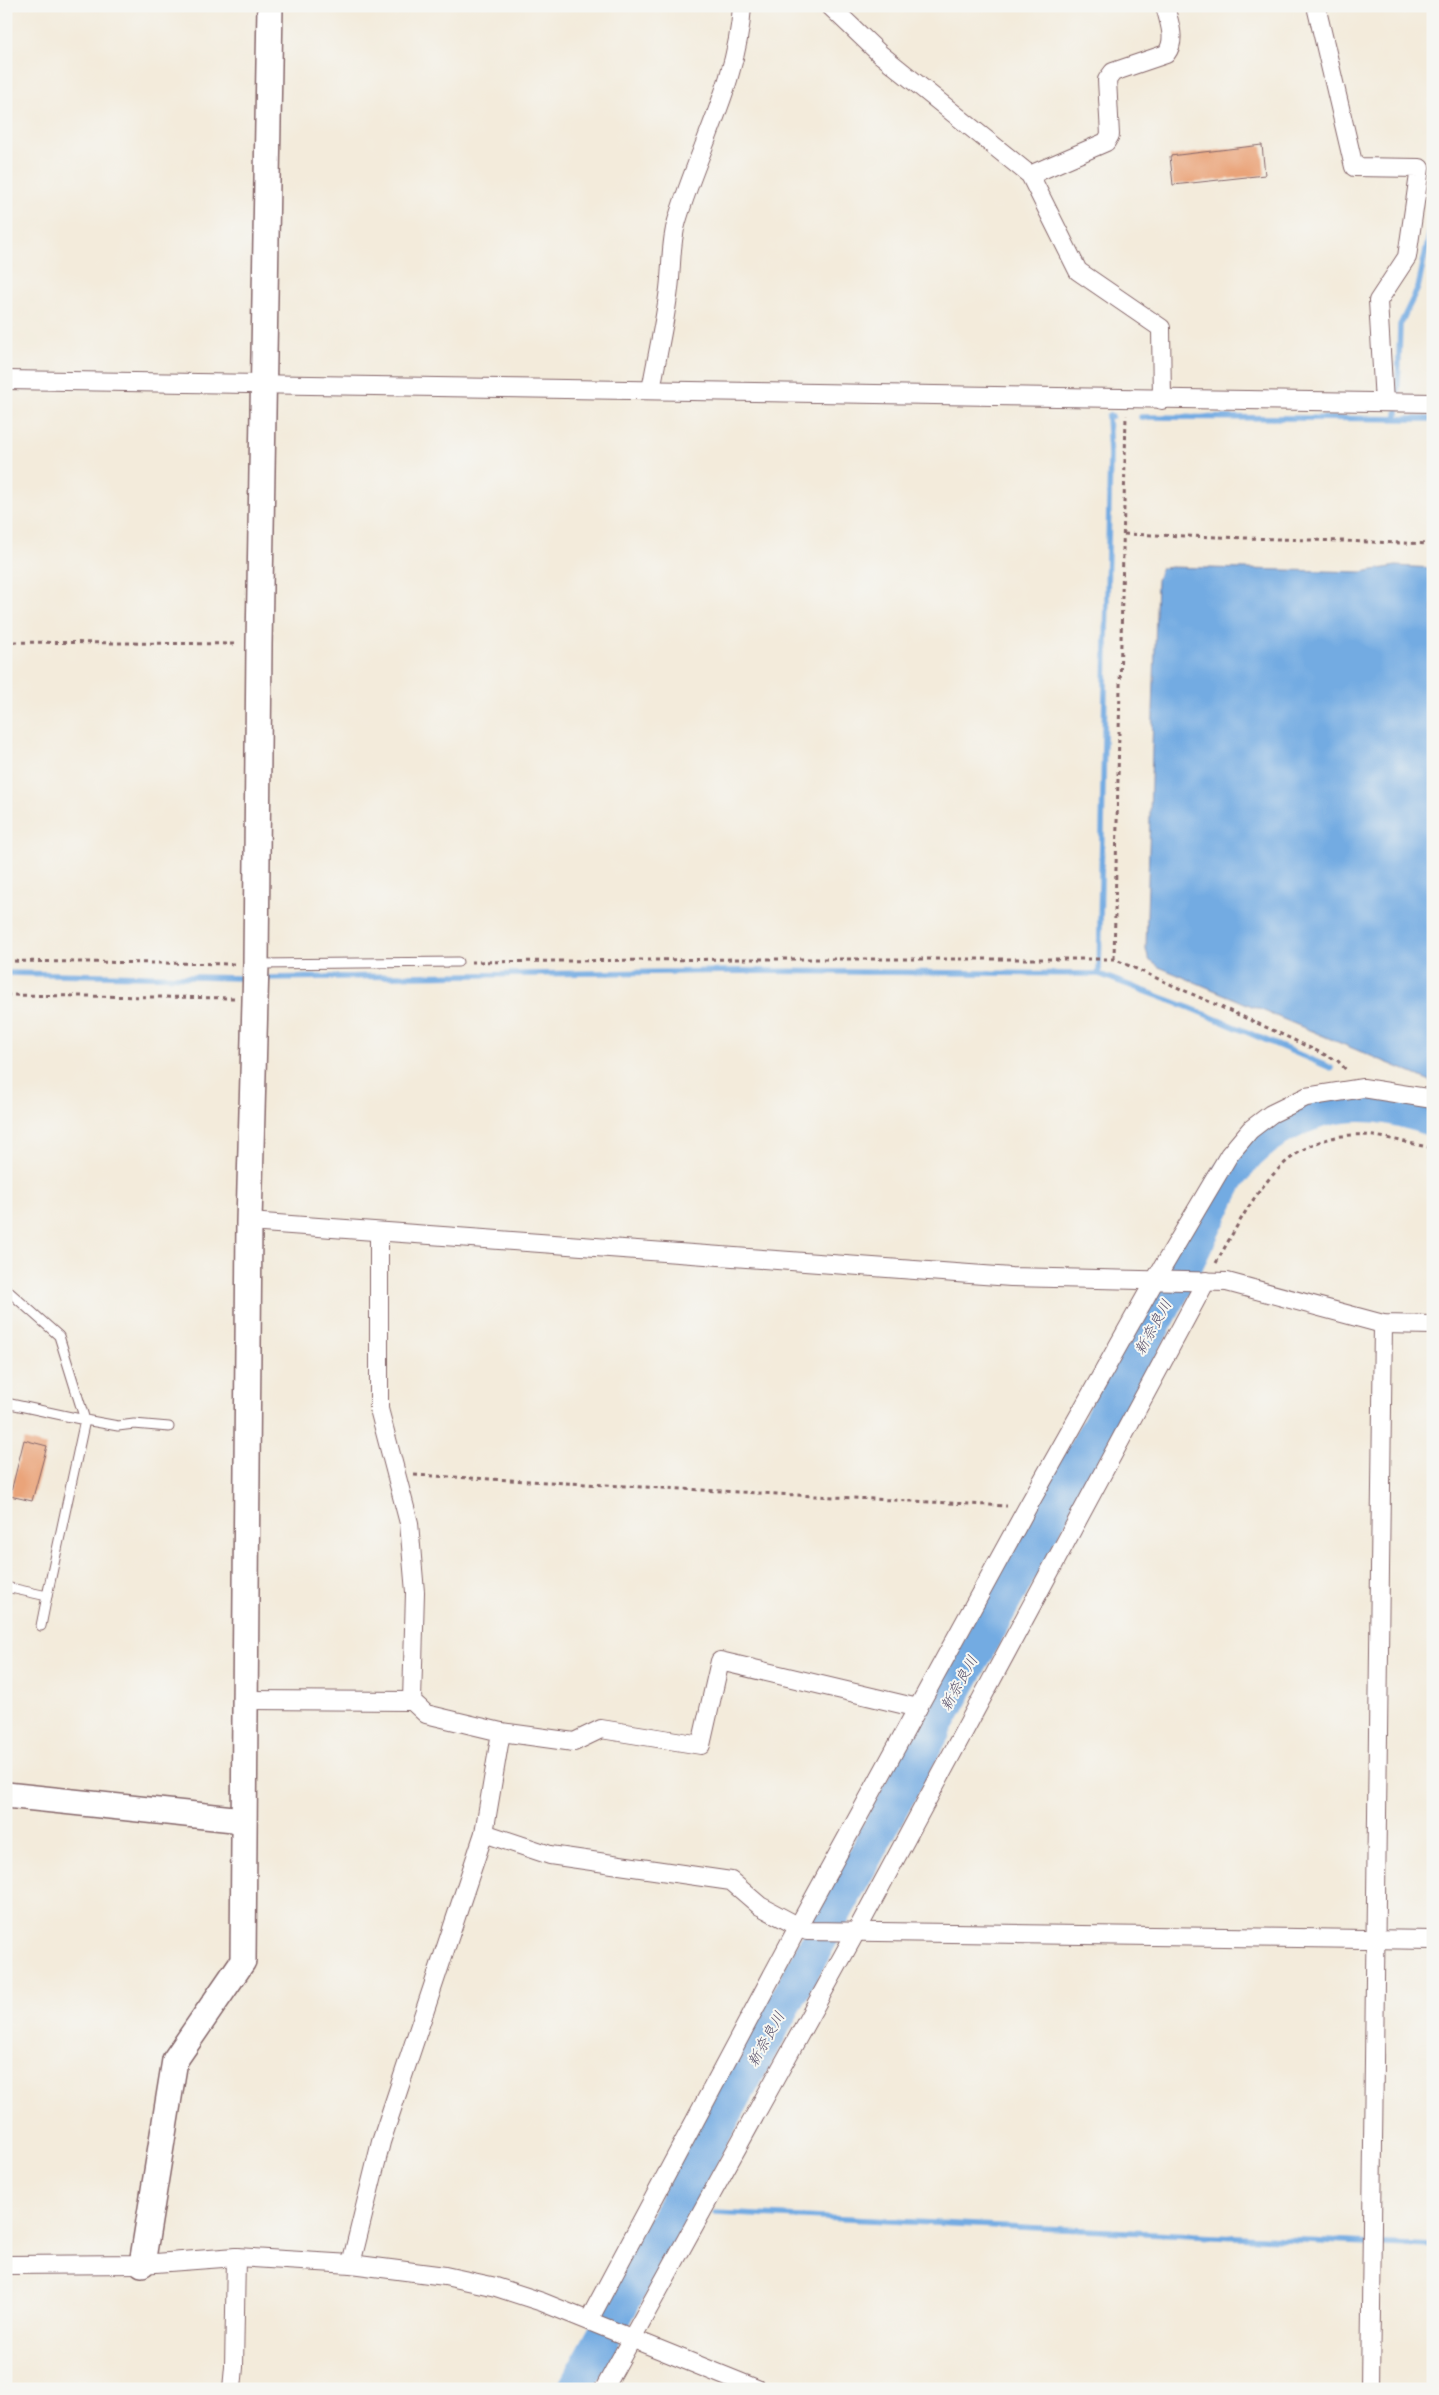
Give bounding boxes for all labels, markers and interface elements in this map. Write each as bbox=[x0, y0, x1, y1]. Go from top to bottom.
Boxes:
water label: 新奈良川 bbox=[1131, 1296, 1175, 1358]
water label: 新奈良川 bbox=[937, 1652, 981, 1714]
water label: 新奈良川 bbox=[744, 2008, 788, 2070]

